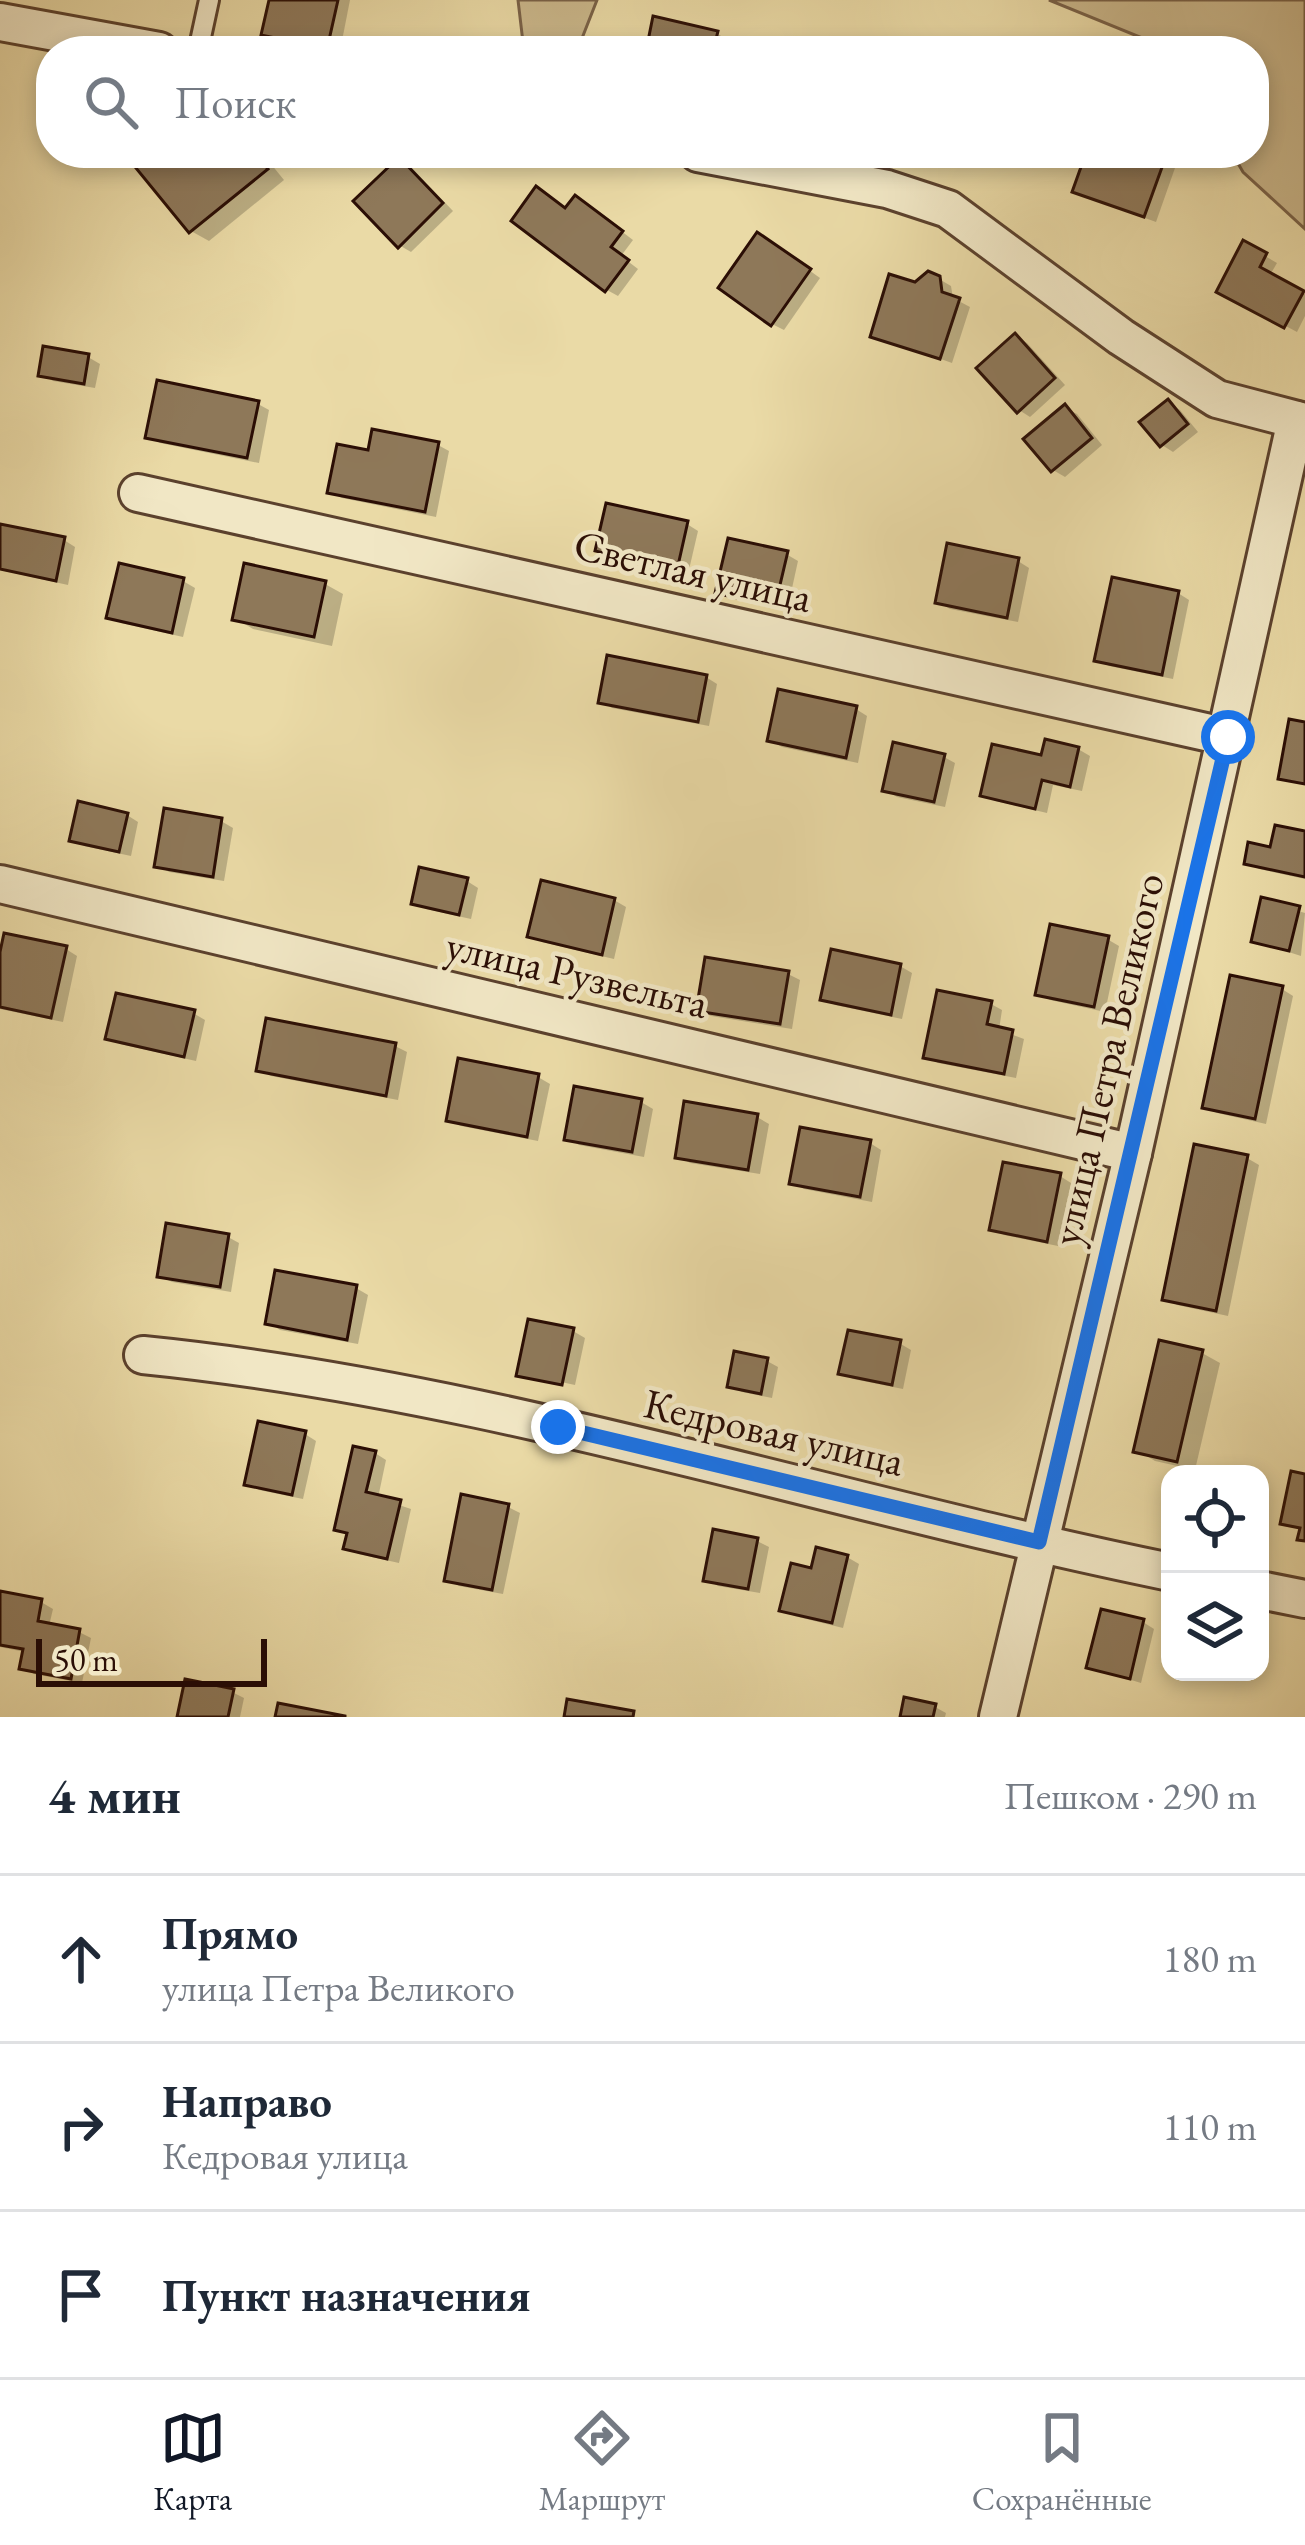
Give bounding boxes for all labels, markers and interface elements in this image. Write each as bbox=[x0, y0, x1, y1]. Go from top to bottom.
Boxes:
search box bbox=[36, 36, 1269, 168]
icon: search bbox=[78, 69, 144, 135]
text: Поиск bbox=[174, 73, 296, 131]
street label: Светлая улица bbox=[569, 517, 818, 625]
route start bbox=[1201, 710, 1255, 764]
street label: улица Петра Великого bbox=[1037, 868, 1177, 1250]
street label: улица Рузвельта bbox=[441, 917, 713, 1031]
street label: Кедровая улица bbox=[639, 1375, 909, 1489]
route end bbox=[531, 1400, 585, 1454]
map controls bbox=[1161, 1465, 1269, 1681]
button: locate bbox=[1161, 1465, 1269, 1573]
button: layers bbox=[1161, 1573, 1269, 1681]
scale bar bbox=[36, 1633, 267, 1686]
text: 50 m bbox=[54, 1638, 118, 1681]
text: 4 мин bbox=[48, 1762, 181, 1828]
text: Пешком · 290 m bbox=[1004, 1770, 1257, 1821]
text: Прямо bbox=[162, 1904, 298, 1962]
icon: ahead bbox=[48, 1926, 114, 1992]
text: 180 m bbox=[1163, 1933, 1257, 1984]
text: улица Петра Великого bbox=[162, 1962, 515, 2013]
text: Направо bbox=[162, 2072, 332, 2130]
icon: right bbox=[48, 2094, 114, 2160]
text: 110 m bbox=[1163, 2101, 1257, 2152]
text: Кедровая улица bbox=[162, 2130, 408, 2181]
icon: arrive bbox=[48, 2262, 114, 2328]
text: Пункт назначения bbox=[162, 2266, 531, 2324]
tab: Карта bbox=[153, 2405, 232, 2520]
tab: Маршрут bbox=[539, 2405, 665, 2520]
tab: Сохранённые bbox=[972, 2405, 1152, 2520]

